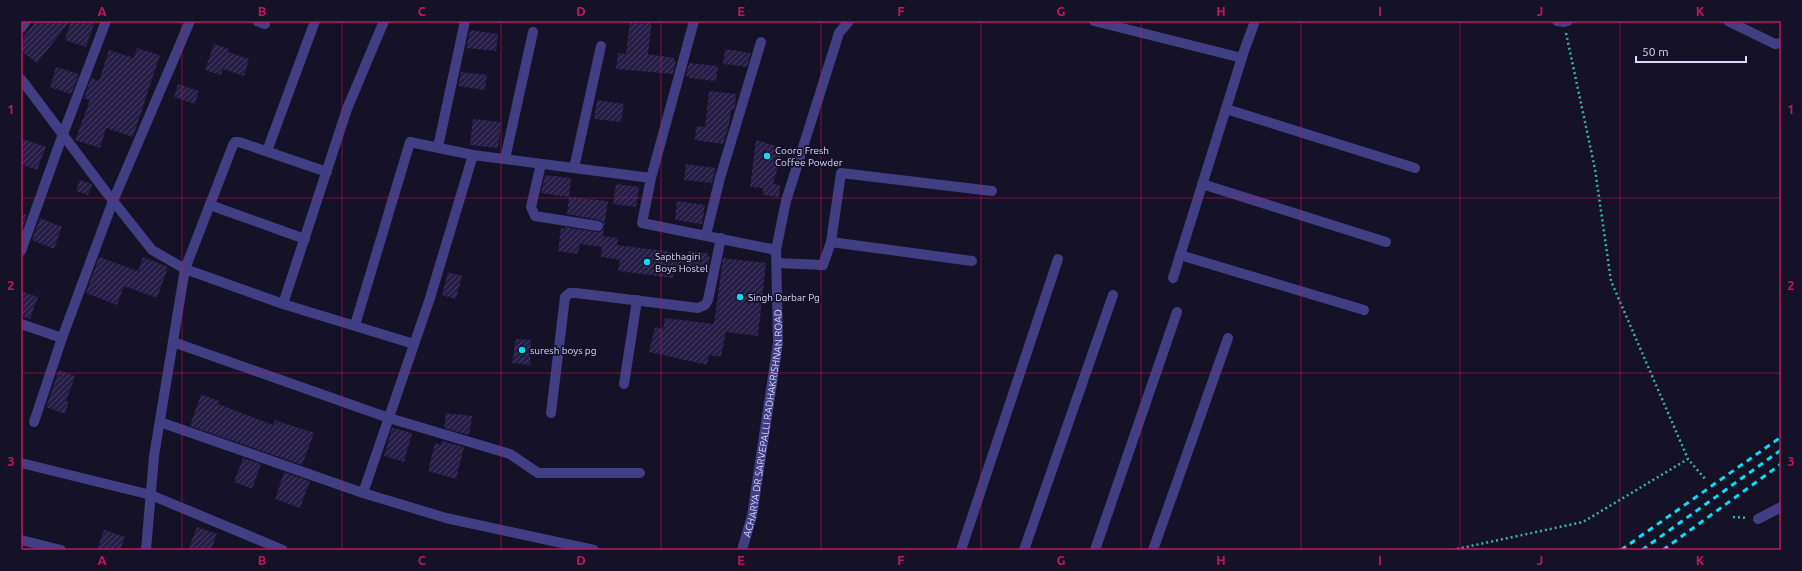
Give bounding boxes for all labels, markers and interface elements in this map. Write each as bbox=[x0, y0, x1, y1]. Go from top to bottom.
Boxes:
text: A bbox=[97, 4, 107, 18]
text: B bbox=[258, 4, 267, 18]
text: C bbox=[418, 4, 427, 18]
text: D bbox=[576, 4, 586, 18]
text: E bbox=[737, 4, 745, 18]
text: F bbox=[897, 4, 905, 18]
text: G bbox=[1057, 4, 1066, 18]
text: H bbox=[1216, 4, 1226, 18]
text: I bbox=[1378, 4, 1382, 18]
text: J bbox=[1537, 4, 1543, 18]
text: K bbox=[1696, 4, 1705, 18]
scale bar bbox=[1636, 38, 1746, 64]
text: 50 m bbox=[1642, 45, 1669, 58]
text: 1 bbox=[7, 102, 15, 116]
text: 1 bbox=[1787, 102, 1795, 116]
place label: Coorg Fresh Coffee Powder bbox=[775, 145, 843, 168]
marker: Coorg Fresh Coffee Powder bbox=[762, 151, 772, 161]
place label: Sapthagiri Boys Hostel bbox=[655, 251, 708, 274]
marker: Sapthagiri Boys Hostel bbox=[642, 257, 652, 267]
text: 2 bbox=[7, 278, 15, 292]
text: 2 bbox=[1787, 278, 1795, 292]
marker: Singh Darbar Pg bbox=[735, 292, 745, 302]
place label: Singh Darbar Pg bbox=[748, 292, 820, 303]
street label: ACHARYA DR SARVEPALLI RADHAKRISHNAN ROAD bbox=[741, 309, 784, 538]
marker: suresh boys pg bbox=[517, 345, 527, 355]
place label: suresh boys pg bbox=[530, 345, 596, 356]
text: 3 bbox=[7, 454, 15, 468]
text: 3 bbox=[1787, 454, 1795, 468]
text: A bbox=[97, 553, 107, 567]
text: B bbox=[258, 553, 267, 567]
text: C bbox=[418, 553, 427, 567]
text: D bbox=[576, 553, 586, 567]
text: E bbox=[737, 553, 745, 567]
text: F bbox=[897, 553, 905, 567]
text: G bbox=[1057, 553, 1066, 567]
text: H bbox=[1216, 553, 1226, 567]
text: I bbox=[1378, 553, 1382, 567]
text: J bbox=[1537, 553, 1543, 567]
text: K bbox=[1696, 553, 1705, 567]

